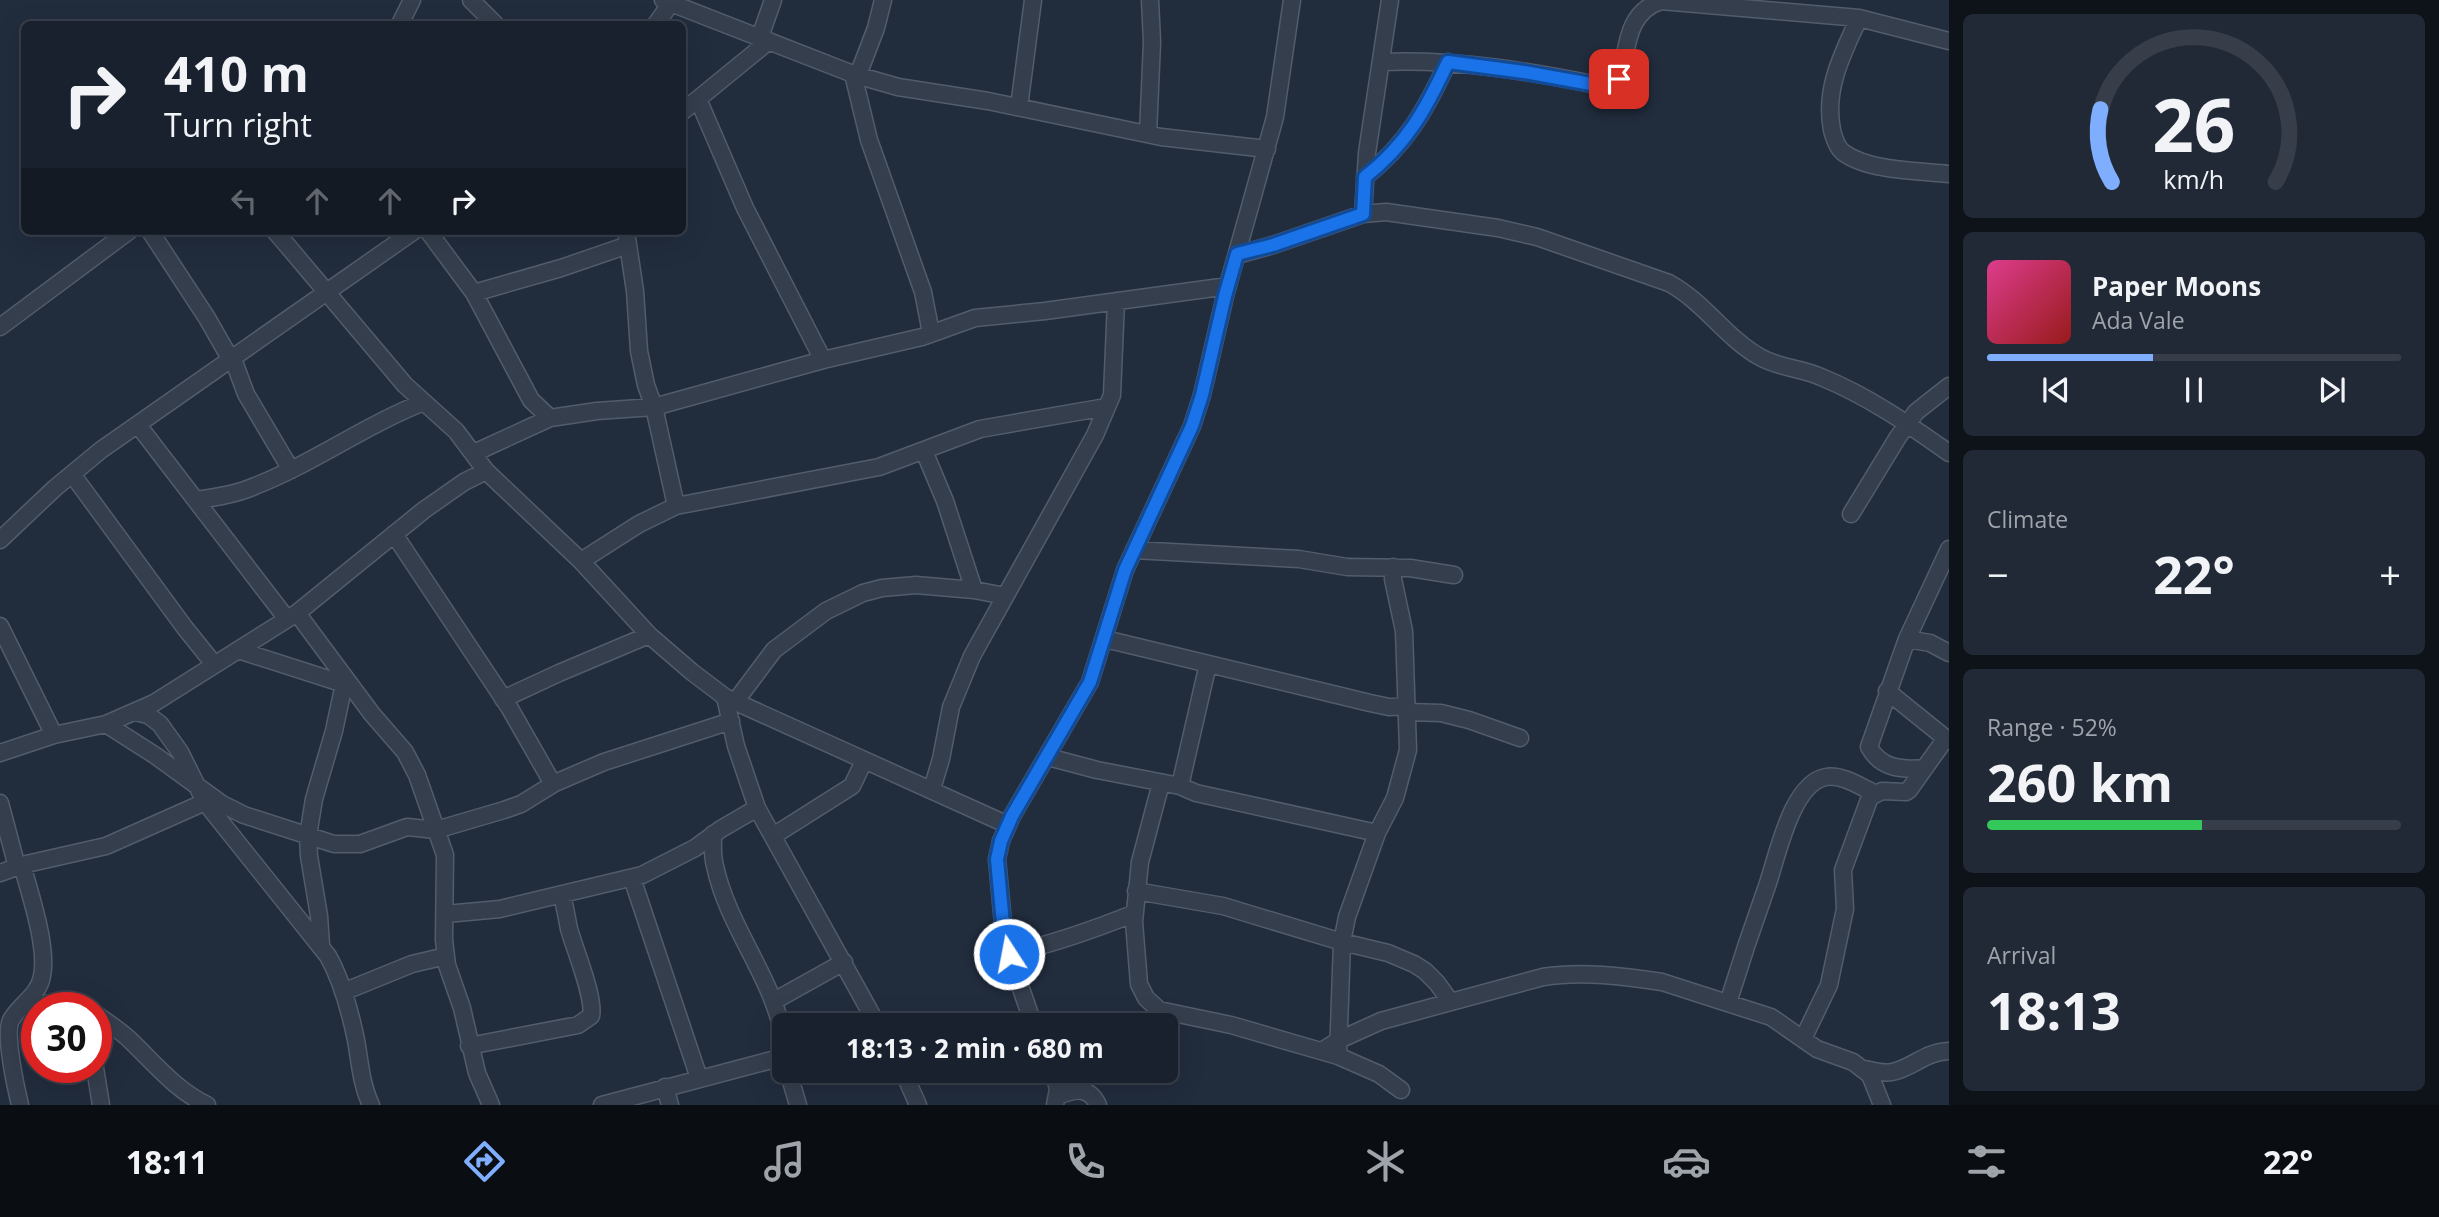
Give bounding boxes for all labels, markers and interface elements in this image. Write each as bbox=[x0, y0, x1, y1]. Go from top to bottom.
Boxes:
text: 410 m bbox=[164, 40, 309, 106]
icon: right bbox=[49, 49, 140, 140]
pin bbox=[1589, 49, 1649, 109]
icon: arrive bbox=[1600, 60, 1638, 98]
text: 26 bbox=[2152, 74, 2236, 173]
text: Turn right bbox=[164, 103, 312, 146]
text: km/h bbox=[2164, 162, 2224, 196]
icon: left bbox=[225, 182, 263, 220]
icon: ahead bbox=[298, 182, 336, 220]
icon: ahead bbox=[371, 182, 409, 220]
icon: right bbox=[444, 182, 482, 220]
text: Paper Moons bbox=[2092, 268, 2261, 304]
text: Ada Vale bbox=[2092, 304, 2185, 336]
icon: previous bbox=[2037, 371, 2075, 409]
icon: pause bbox=[2175, 371, 2213, 409]
icon: next bbox=[2313, 371, 2351, 409]
text: Climate bbox=[1987, 503, 2068, 535]
text: 22° bbox=[2153, 538, 2235, 609]
text: − bbox=[1987, 548, 2009, 600]
text: + bbox=[2379, 548, 2401, 600]
text: Range · 52% bbox=[1987, 711, 2117, 743]
text: 260 km bbox=[1987, 746, 2173, 817]
position arrow bbox=[972, 917, 1046, 991]
text: Arrival bbox=[1987, 939, 2056, 971]
text: 18:13 bbox=[1987, 974, 2121, 1045]
speed limit sign: 30 bbox=[21, 992, 112, 1083]
text: 18:13 · 2 min · 680 m bbox=[846, 1030, 1104, 1066]
icon: directions bbox=[460, 1137, 509, 1186]
icon: music bbox=[760, 1137, 809, 1186]
icon: phone bbox=[1061, 1137, 1110, 1186]
icon: climate bbox=[1361, 1137, 1410, 1186]
icon: car bbox=[1662, 1137, 1711, 1186]
icon: filters bbox=[1962, 1137, 2011, 1186]
text: 18:11 bbox=[126, 1140, 208, 1183]
text: 22° bbox=[2263, 1140, 2313, 1183]

